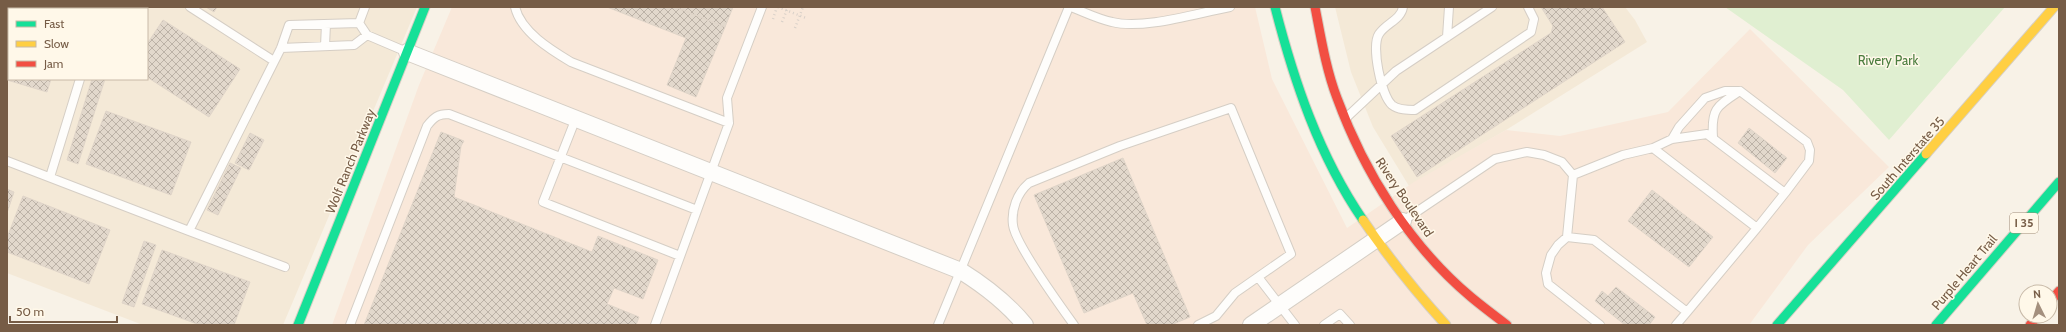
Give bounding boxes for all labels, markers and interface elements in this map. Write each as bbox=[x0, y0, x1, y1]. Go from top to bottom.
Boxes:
legend bbox=[8, 8, 148, 80]
text: Fast bbox=[44, 16, 64, 31]
text: Slow bbox=[44, 36, 69, 51]
park label: Rivery Park bbox=[1858, 52, 1918, 68]
text: Jam bbox=[43, 56, 63, 71]
street label: Wolf Ranch Parkway bbox=[322, 106, 379, 216]
street label: South Interstate 35 bbox=[1866, 113, 1948, 203]
street label: Rivery Boulevard bbox=[1373, 154, 1437, 240]
road number: I 35 bbox=[2010, 213, 2038, 233]
street label: Purple Heart Trail bbox=[1928, 231, 2000, 313]
north arrow bbox=[2018, 284, 2058, 324]
text: N bbox=[2033, 287, 2042, 301]
scale bar bbox=[10, 298, 117, 324]
text: 50 m bbox=[16, 304, 44, 319]

